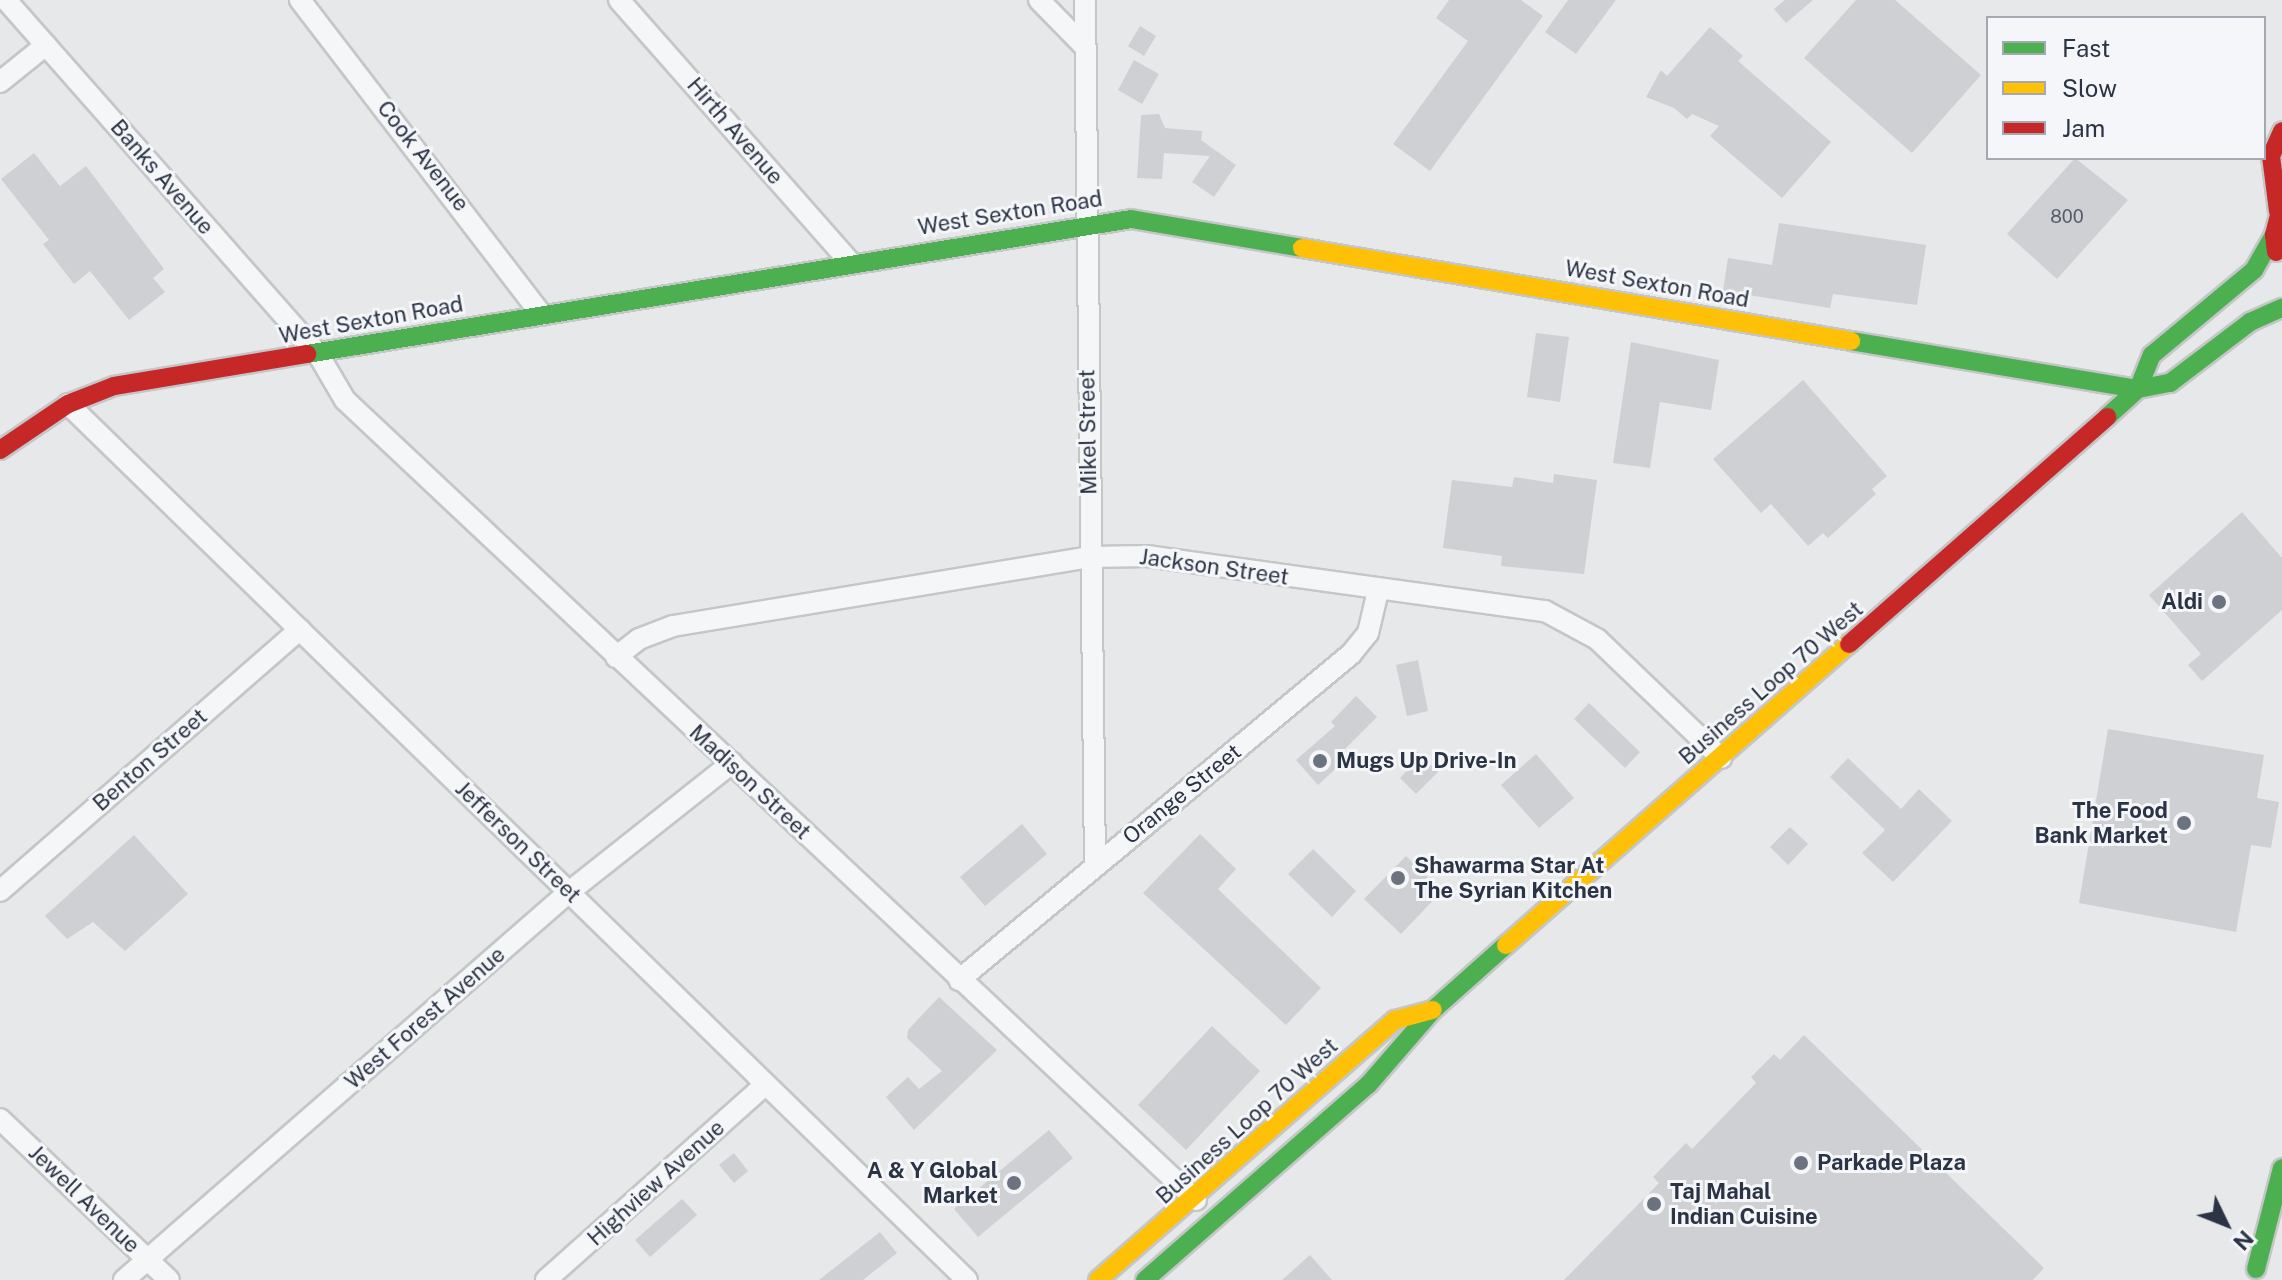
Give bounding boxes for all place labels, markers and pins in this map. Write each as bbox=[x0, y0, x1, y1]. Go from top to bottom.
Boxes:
place label: Aldi bbox=[2161, 589, 2203, 615]
marker: Aldi bbox=[2210, 593, 2228, 611]
place label: Mugs Up Drive-In bbox=[1336, 748, 1517, 774]
marker: Mugs Up Drive-In bbox=[1311, 752, 1329, 770]
place label: The Food Bank Market bbox=[2034, 797, 2168, 848]
marker: The Food Bank Market bbox=[2175, 814, 2193, 832]
place label: Shawarma Star At The Syrian Kitchen bbox=[1414, 852, 1612, 904]
marker: Shawarma Star At The Syrian Kitchen bbox=[1389, 869, 1407, 887]
place label: Parkade Plaza bbox=[1817, 1150, 1966, 1176]
marker: Parkade Plaza bbox=[1792, 1154, 1810, 1172]
place label: A & Y Global Market bbox=[866, 1157, 998, 1208]
marker: A & Y Global Market bbox=[1005, 1174, 1023, 1192]
place label: Taj Mahal Indian Cuisine bbox=[1670, 1178, 1818, 1230]
marker: Taj Mahal Indian Cuisine bbox=[1645, 1195, 1663, 1213]

